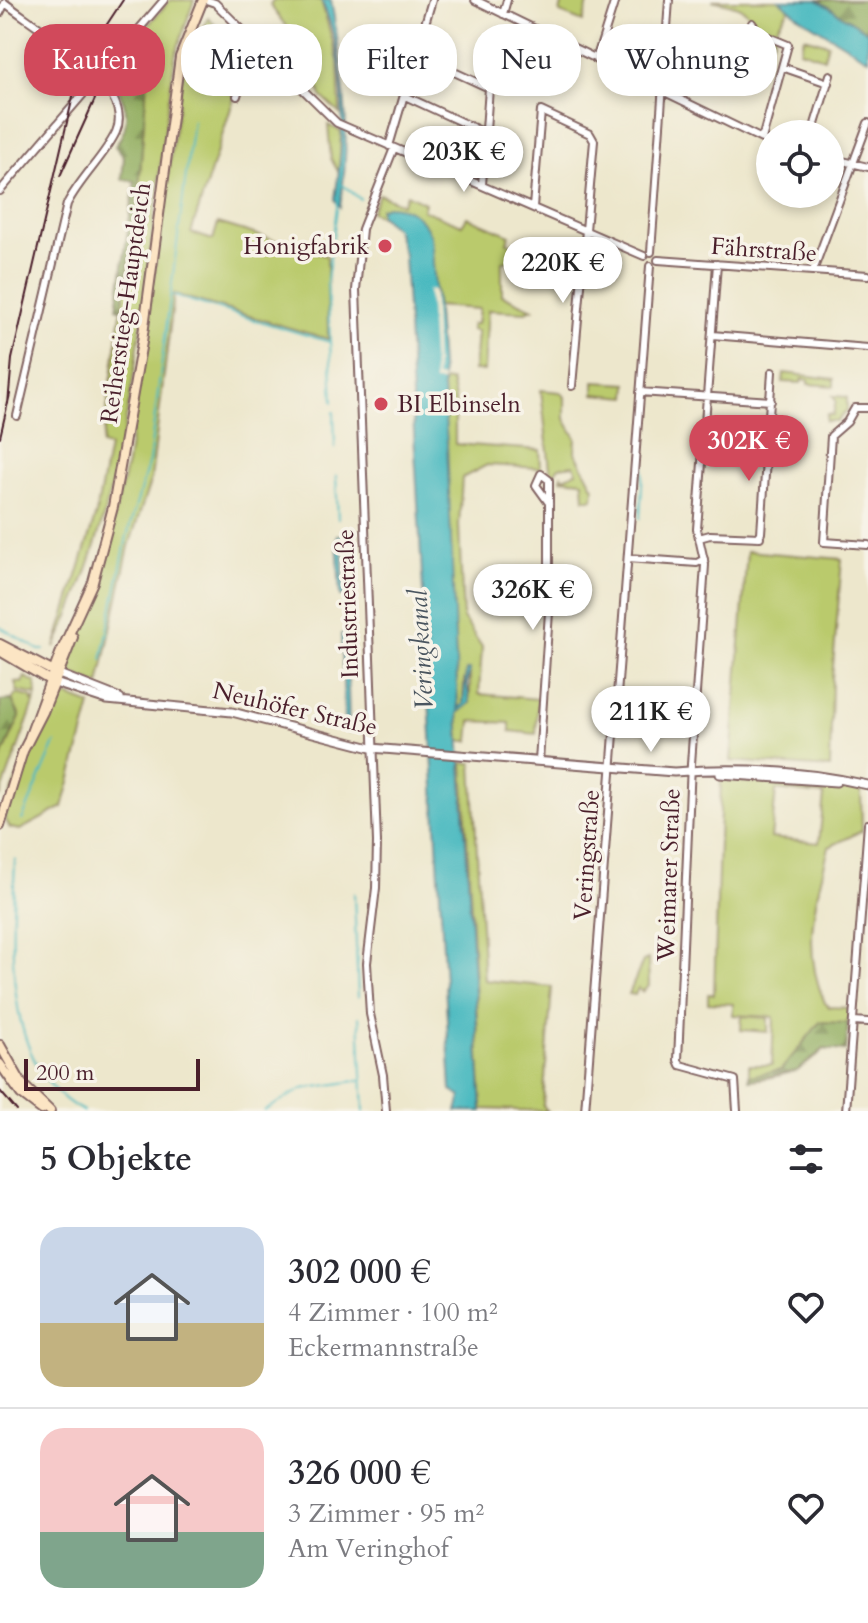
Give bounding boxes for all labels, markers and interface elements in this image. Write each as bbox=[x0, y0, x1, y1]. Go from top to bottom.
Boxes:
chip: Kaufen bbox=[24, 24, 165, 96]
chip: Mieten bbox=[181, 24, 322, 96]
chip: Filter bbox=[338, 24, 457, 96]
chip: Neu bbox=[473, 24, 581, 96]
chip: Wohnung bbox=[597, 24, 777, 96]
map controls bbox=[756, 120, 844, 208]
button: locate bbox=[756, 120, 844, 208]
pin: 203K € bbox=[399, 126, 529, 194]
text: 203K € bbox=[422, 134, 506, 169]
street label: Reiherstieg-Hauptdeich bbox=[93, 180, 159, 426]
place label: Honigfabrik bbox=[243, 230, 369, 263]
street label: Fährstraße bbox=[710, 230, 818, 270]
marker: Honigfabrik bbox=[376, 237, 394, 255]
pin: 220K € bbox=[498, 237, 628, 305]
text: 220K € bbox=[521, 245, 605, 280]
place label: BI Elbinseln bbox=[397, 388, 521, 421]
marker: BI Elbinseln bbox=[372, 395, 390, 413]
pin: 302K € bbox=[684, 415, 814, 483]
text: 302K € bbox=[707, 423, 791, 458]
street label: Industriestraße bbox=[329, 529, 367, 679]
pin: 326K € bbox=[468, 564, 598, 632]
text: 326K € bbox=[491, 572, 575, 607]
water label: Veringkanal bbox=[400, 588, 442, 711]
street label: Neuhöfer Straße bbox=[209, 674, 381, 744]
pin: 211K € bbox=[586, 686, 716, 754]
text: 211K € bbox=[609, 694, 693, 729]
street label: Veringstraße bbox=[566, 788, 608, 922]
street label: Weimarer Straße bbox=[649, 788, 689, 963]
scale bar bbox=[24, 1055, 200, 1091]
text: 200 m bbox=[36, 1058, 94, 1088]
text: 5 Objekte bbox=[40, 1136, 192, 1182]
icon: filters bbox=[784, 1137, 828, 1181]
text: 302 000 € bbox=[288, 1249, 431, 1295]
icon: home bbox=[104, 1259, 200, 1355]
icon: heart bbox=[784, 1285, 828, 1329]
text: 4 Zimmer · 100 m² bbox=[288, 1295, 498, 1330]
text: Eckermannstraße bbox=[288, 1330, 479, 1365]
text: 326 000 € bbox=[288, 1450, 431, 1496]
icon: home bbox=[104, 1460, 200, 1556]
icon: heart bbox=[784, 1486, 828, 1530]
text: 3 Zimmer · 95 m² bbox=[288, 1496, 484, 1531]
text: Am Veringhof bbox=[288, 1531, 449, 1566]

